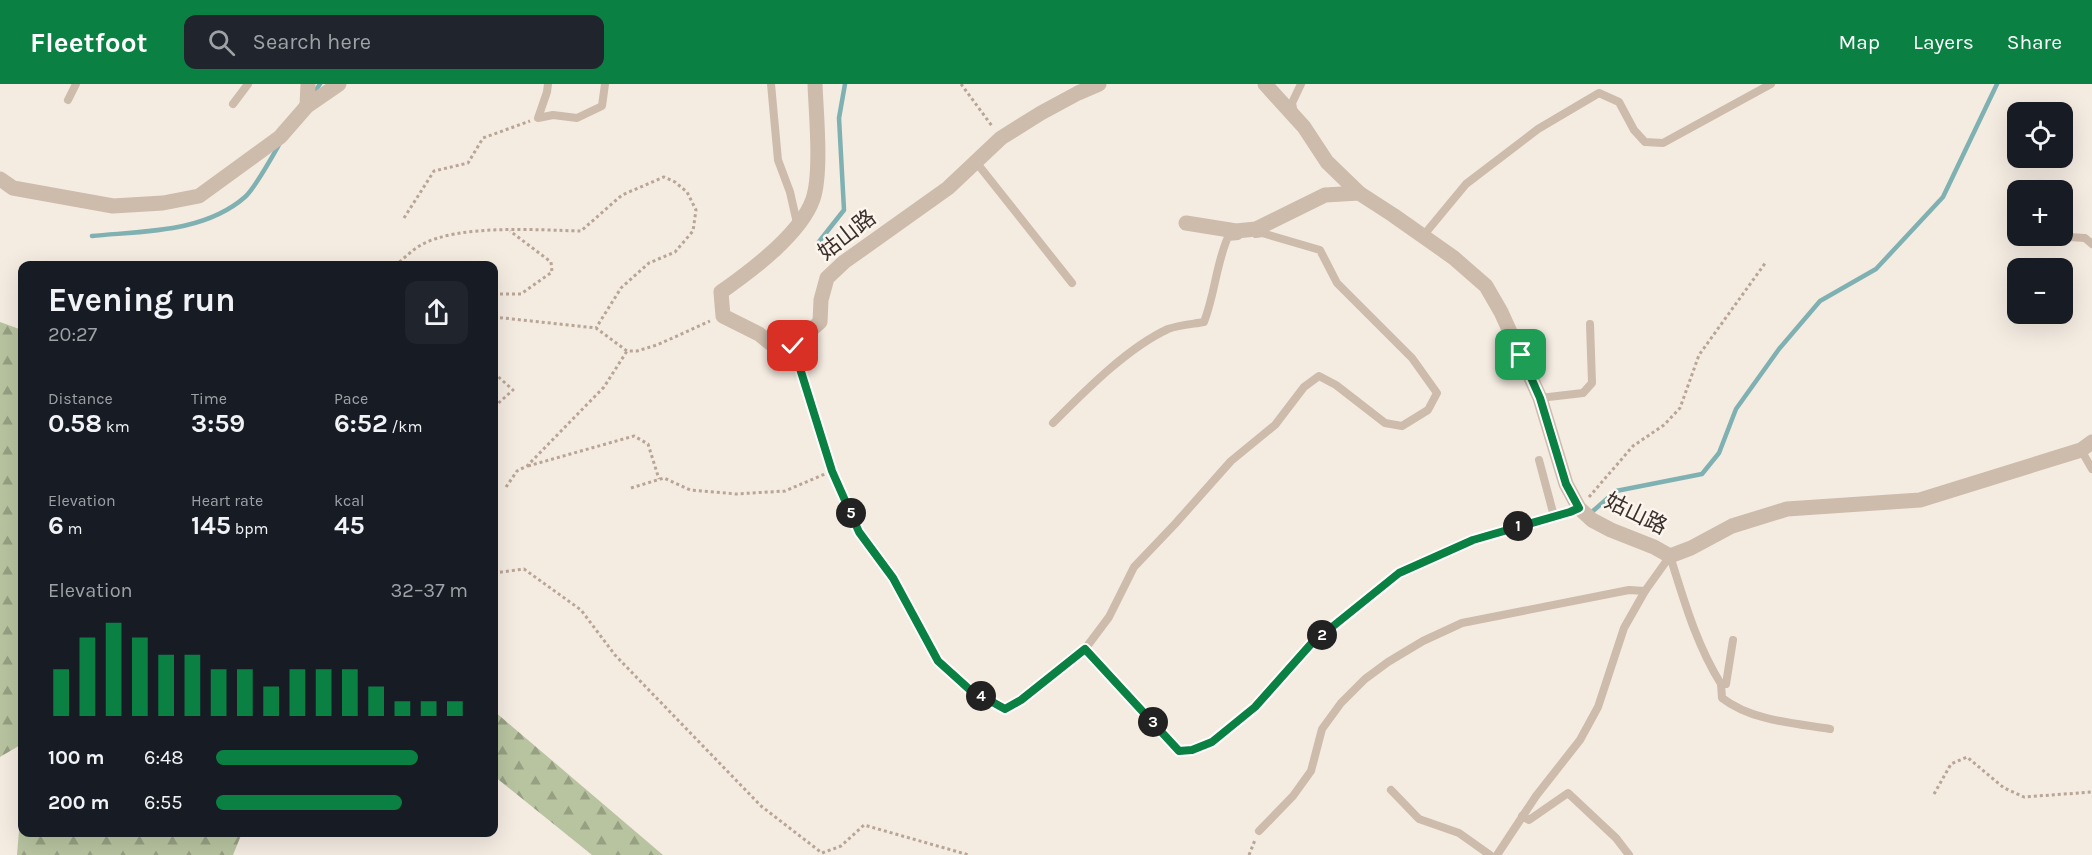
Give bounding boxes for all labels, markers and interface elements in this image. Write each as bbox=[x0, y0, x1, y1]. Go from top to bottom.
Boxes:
search box bbox=[184, 15, 604, 69]
text: Fleetfoot bbox=[30, 26, 148, 59]
icon: search bbox=[205, 26, 238, 59]
text: Search here bbox=[253, 29, 371, 55]
text: Map bbox=[1838, 30, 1880, 54]
text: Layers bbox=[1913, 30, 1974, 54]
text: Share bbox=[2007, 30, 2062, 54]
map controls bbox=[2007, 102, 2073, 324]
button: locate bbox=[2007, 102, 2073, 168]
button: + bbox=[2007, 180, 2073, 246]
street label: 姑山路 bbox=[813, 204, 881, 266]
button: − bbox=[2007, 258, 2073, 324]
text: Evening run bbox=[48, 281, 236, 319]
button: share bbox=[405, 281, 468, 344]
pin bbox=[767, 320, 818, 371]
text: 20:27 bbox=[48, 323, 97, 346]
icon: check bbox=[776, 329, 809, 362]
pin bbox=[1495, 329, 1546, 380]
icon: arrive bbox=[1504, 338, 1537, 371]
text: Distance bbox=[48, 389, 113, 408]
text: Time bbox=[191, 389, 227, 408]
text: Pace bbox=[334, 389, 368, 408]
text: 0.58 bbox=[48, 408, 102, 439]
text: 3:59 bbox=[191, 408, 245, 439]
text: 6:52 bbox=[334, 408, 388, 439]
text: km bbox=[102, 417, 130, 436]
text: /km bbox=[388, 417, 422, 436]
street label: 姑山路 bbox=[1601, 488, 1671, 540]
text: Elevation bbox=[48, 491, 116, 510]
text: Heart rate bbox=[191, 491, 263, 510]
text: kcal bbox=[334, 491, 365, 510]
pin: 5 bbox=[836, 498, 866, 528]
text: 5 bbox=[846, 503, 856, 522]
text: 6 bbox=[48, 510, 64, 541]
text: 145 bbox=[191, 510, 231, 541]
text: 45 bbox=[334, 510, 365, 541]
pin: 1 bbox=[1503, 511, 1533, 541]
text: 1 bbox=[1515, 516, 1521, 535]
text: m bbox=[64, 519, 83, 538]
text: bpm bbox=[231, 519, 268, 538]
text: Elevation bbox=[48, 579, 133, 602]
text: 32–37 m bbox=[390, 579, 468, 602]
pin: 2 bbox=[1307, 620, 1337, 650]
text: 2 bbox=[1317, 625, 1327, 644]
pin: 4 bbox=[966, 681, 996, 711]
text: 4 bbox=[976, 686, 986, 705]
pin: 3 bbox=[1138, 707, 1168, 737]
text: 3 bbox=[1148, 712, 1158, 731]
text: 100 m bbox=[48, 746, 104, 769]
text: 6:48 bbox=[144, 746, 184, 769]
text: 200 m bbox=[48, 791, 109, 814]
text: 6:55 bbox=[144, 791, 183, 814]

